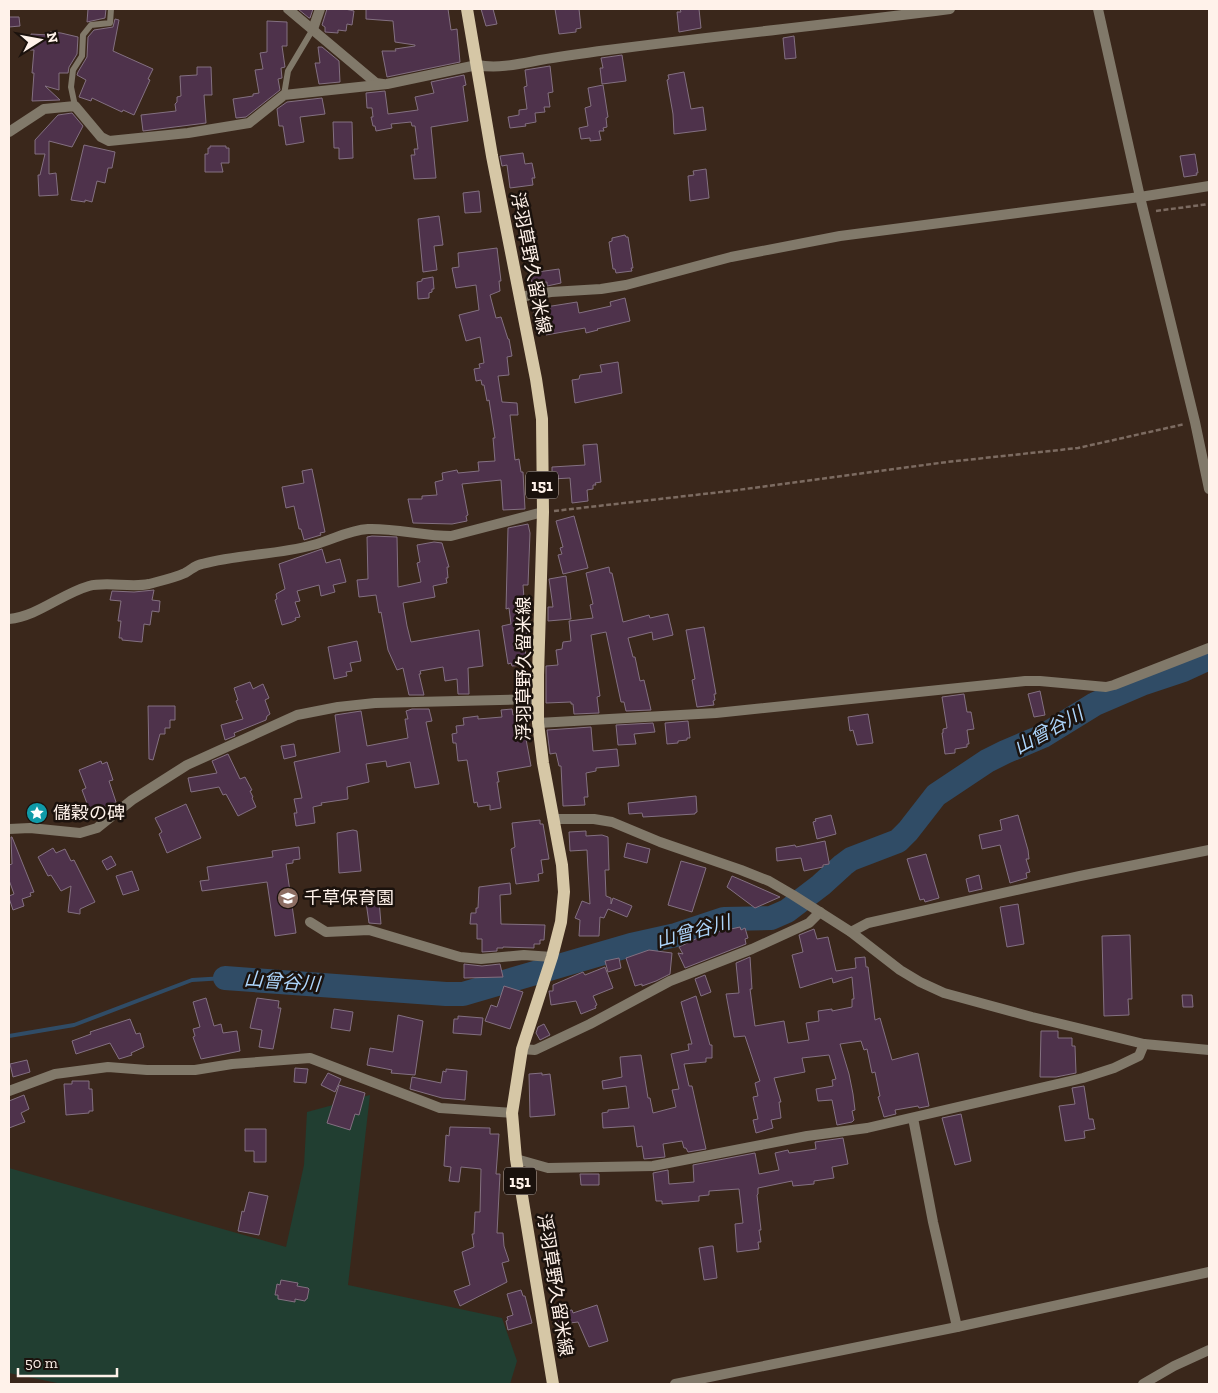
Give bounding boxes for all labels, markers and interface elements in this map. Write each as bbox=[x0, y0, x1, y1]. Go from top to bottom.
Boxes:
north arrow bbox=[15, 15, 65, 65]
text: N bbox=[43, 31, 62, 45]
street label: 浮羽草野久留米線 bbox=[506, 190, 556, 336]
road number: 151 bbox=[526, 472, 558, 498]
street label: 浮羽草野久留米線 bbox=[513, 597, 535, 741]
water label: 山曾谷川 bbox=[1009, 701, 1089, 759]
place icon: 儲穀の碑 bbox=[25, 801, 49, 825]
place label: 儲穀の碑 bbox=[53, 802, 125, 824]
school or university icon: 千草保育園 bbox=[276, 886, 300, 910]
place label: 千草保育園 bbox=[304, 887, 394, 909]
water label: 山曾谷川 bbox=[653, 910, 735, 952]
water label: 山曾谷川 bbox=[243, 967, 323, 996]
road number: 151 bbox=[504, 1168, 536, 1194]
street label: 浮羽草野久留米線 bbox=[533, 1212, 577, 1358]
scale bar bbox=[18, 1346, 116, 1378]
text: 50 m bbox=[25, 1354, 58, 1372]

